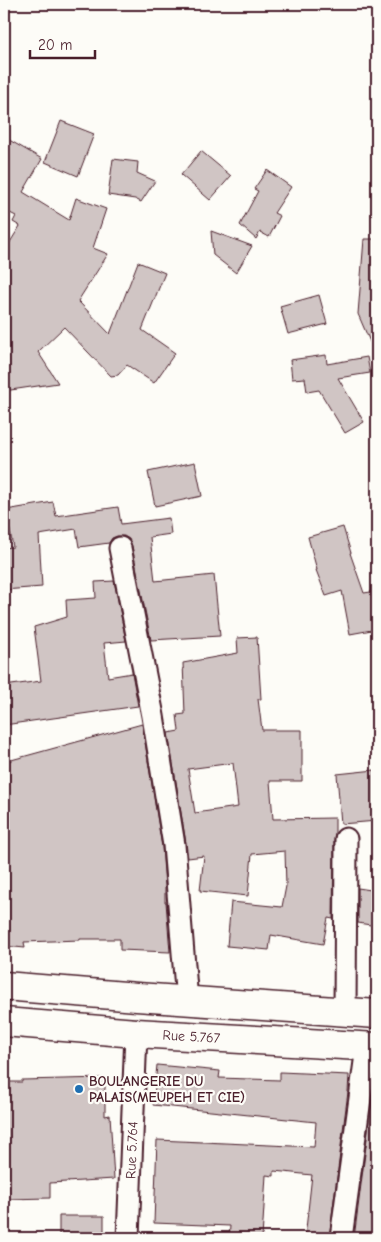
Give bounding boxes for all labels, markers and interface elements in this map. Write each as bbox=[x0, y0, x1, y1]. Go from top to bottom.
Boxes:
scale bar bbox=[30, 28, 95, 60]
text: 20 m bbox=[38, 36, 72, 54]
street label: Rue 5.767 bbox=[162, 1026, 221, 1046]
place label: BOULANGERIE DU PALAIS(MEUPEH ET CIE) bbox=[89, 1073, 245, 1106]
marker: BOULANGERIE DU PALAIS(MEUPEH ET CIE) bbox=[73, 1083, 85, 1095]
street label: Rue 5.764 bbox=[122, 1121, 141, 1179]

